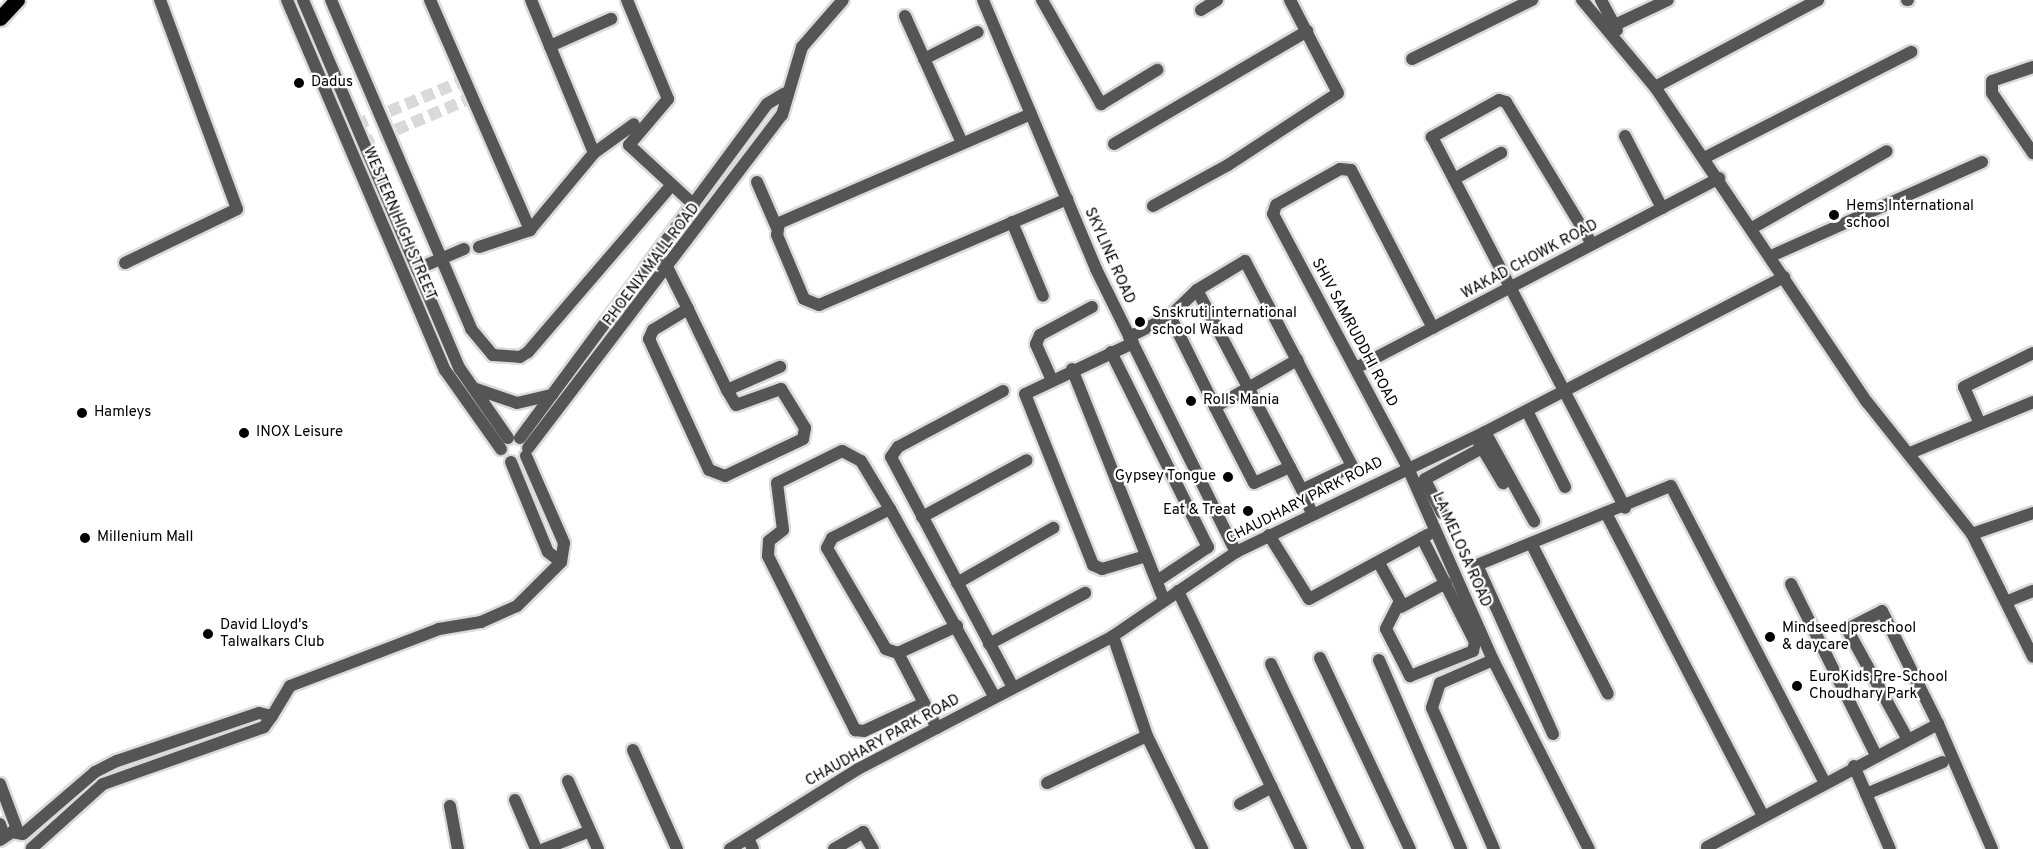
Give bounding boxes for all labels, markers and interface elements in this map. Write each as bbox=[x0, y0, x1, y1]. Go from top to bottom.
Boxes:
place label: Dadus bbox=[311, 74, 353, 92]
marker: Dadus bbox=[292, 76, 306, 90]
street label: WESTERN HIGH STREET bbox=[359, 145, 439, 303]
place label: Hems International school bbox=[1846, 197, 1974, 232]
street label: PHOENIX MALL ROAD bbox=[600, 200, 704, 330]
street label: SKYLINE ROAD bbox=[1080, 205, 1138, 307]
marker: Hems International school bbox=[1827, 208, 1841, 222]
street label: WAKAD CHOWK ROAD bbox=[1459, 216, 1601, 304]
street label: SHIV SAMRUDDHI ROAD bbox=[1307, 255, 1401, 411]
place label: Snskruti international school Wakad bbox=[1152, 304, 1297, 339]
marker: Snskruti international school Wakad bbox=[1133, 315, 1147, 329]
place label: Rolls Mania bbox=[1203, 392, 1279, 410]
marker: Rolls Mania bbox=[1184, 394, 1198, 408]
place label: Hamleys bbox=[94, 404, 151, 422]
marker: Hamleys bbox=[75, 406, 89, 420]
place label: INOX Leisure bbox=[256, 424, 343, 442]
marker: INOX Leisure bbox=[237, 426, 251, 440]
street label: CHAUDHARY PARK ROAD bbox=[1223, 453, 1387, 549]
place label: Gypsey Tongue bbox=[1114, 468, 1216, 486]
marker: Gypsey Tongue bbox=[1221, 470, 1235, 484]
street label: LA MELOSA ROAD bbox=[1427, 489, 1495, 611]
place label: Eat & Treat bbox=[1162, 502, 1236, 520]
marker: Eat & Treat bbox=[1241, 504, 1255, 518]
place label: Millenium Mall bbox=[97, 529, 193, 547]
marker: Millenium Mall bbox=[78, 531, 92, 545]
place label: David Lloyd's Talwalkars Club bbox=[220, 616, 324, 651]
place label: Mindseed preschool & daycare bbox=[1782, 619, 1916, 654]
marker: David Lloyd's Talwalkars Club bbox=[201, 627, 215, 641]
marker: Mindseed preschool & daycare bbox=[1763, 630, 1777, 644]
place label: EuroKids Pre-School Choudhary Park bbox=[1809, 668, 1948, 703]
marker: EuroKids Pre-School Choudhary Park bbox=[1790, 679, 1804, 693]
street label: CHAUDHARY PARK ROAD bbox=[802, 691, 964, 791]

